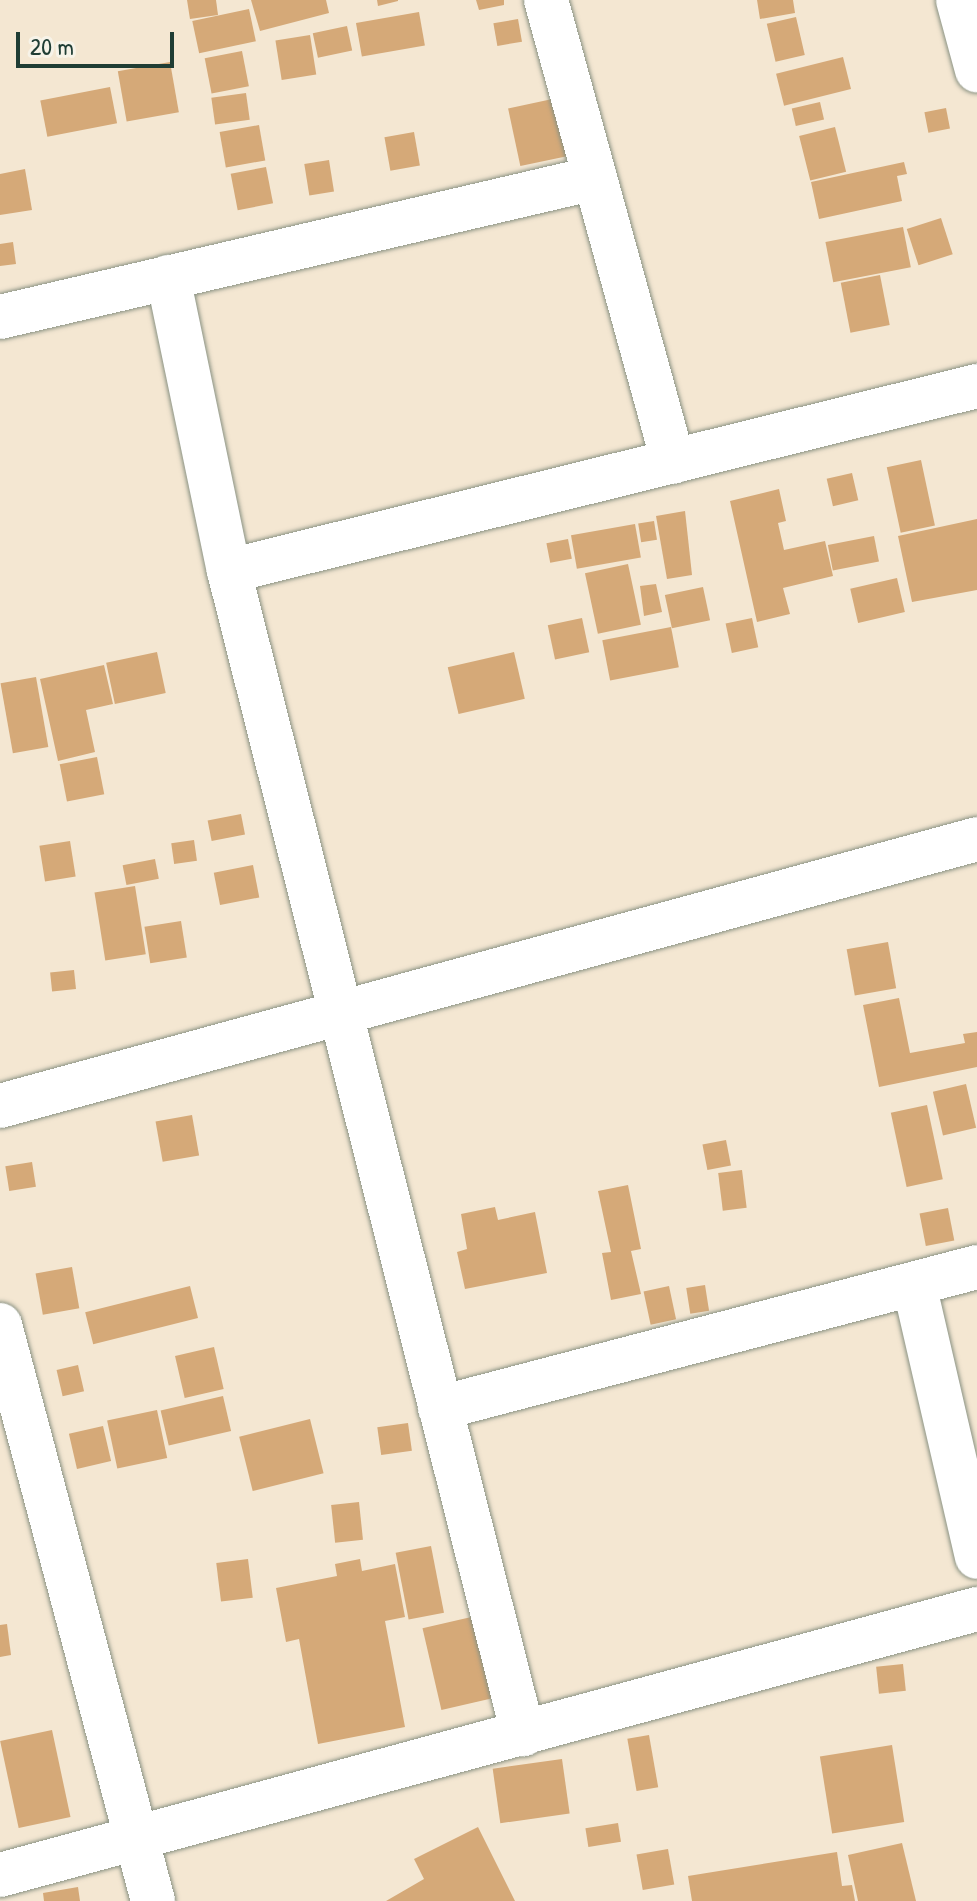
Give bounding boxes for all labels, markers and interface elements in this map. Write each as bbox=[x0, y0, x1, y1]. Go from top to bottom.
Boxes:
scale bar bbox=[20, 16, 178, 66]
text: 20 m bbox=[30, 30, 74, 62]

